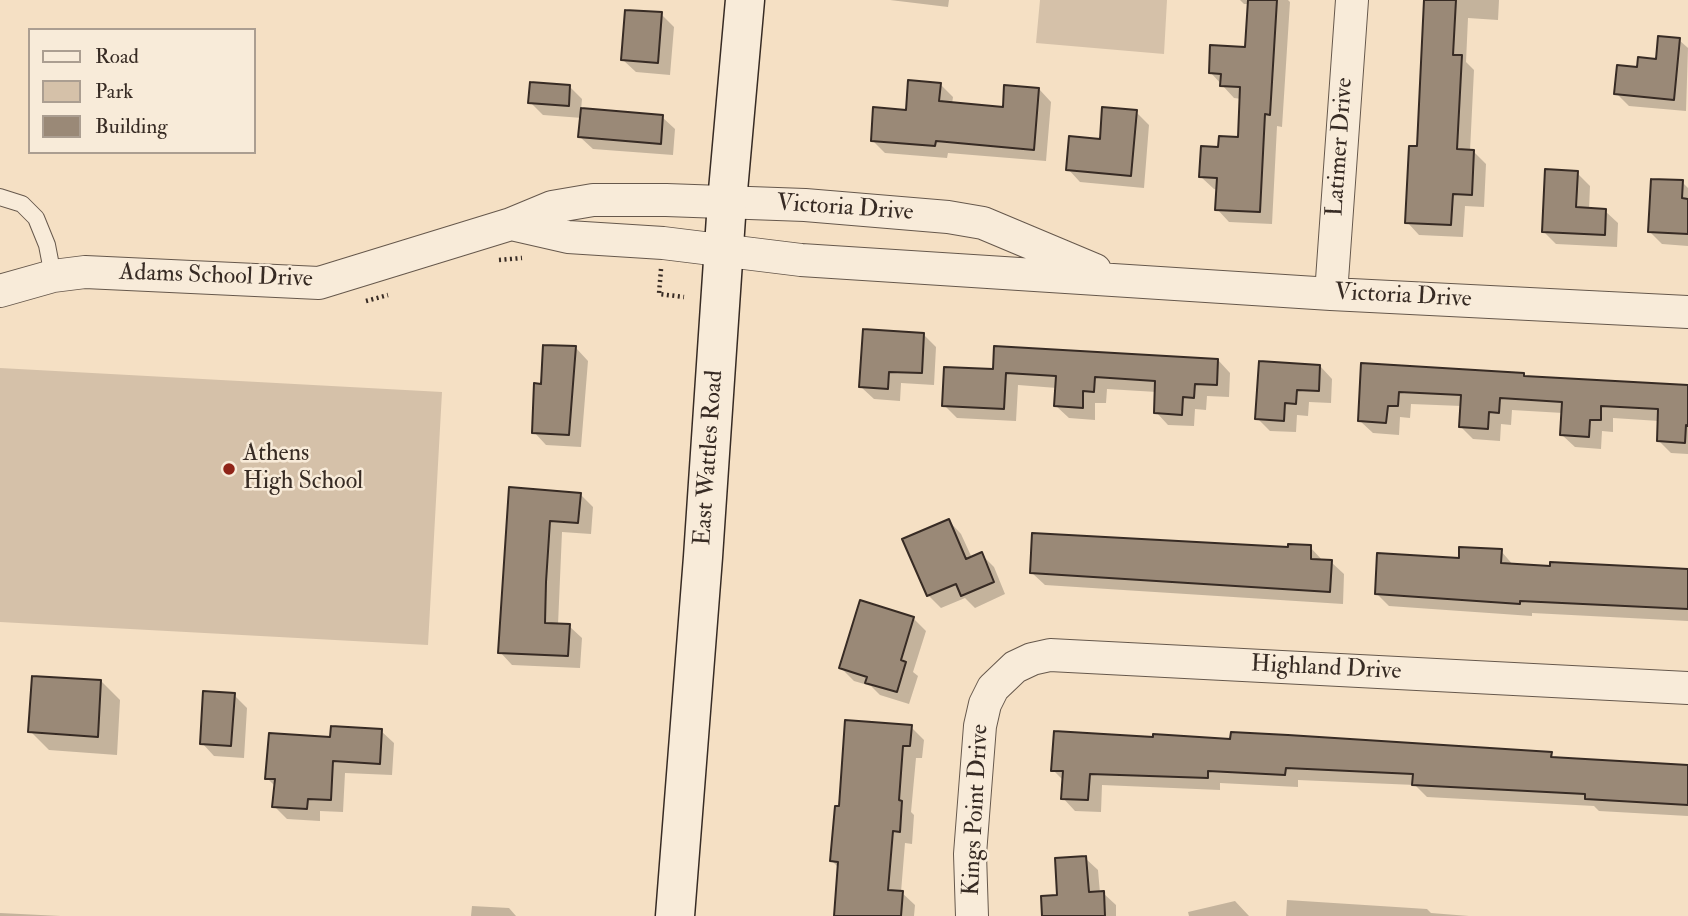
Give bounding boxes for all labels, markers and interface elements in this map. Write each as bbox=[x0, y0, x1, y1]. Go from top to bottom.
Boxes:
legend bbox=[28, 28, 256, 154]
text: Road bbox=[95, 43, 139, 70]
street label: Latimer Drive bbox=[1322, 77, 1360, 217]
text: Park bbox=[95, 78, 133, 105]
text: Building bbox=[95, 113, 168, 140]
street label: Victoria Drive bbox=[776, 190, 914, 228]
street label: Adams School Drive bbox=[119, 259, 313, 295]
street label: Victoria Drive bbox=[1334, 279, 1472, 315]
street label: East Wattles Road bbox=[690, 369, 730, 547]
place label: Athens High School bbox=[243, 441, 363, 497]
marker: Athens High School bbox=[221, 461, 237, 477]
street label: Highland Drive bbox=[1250, 651, 1402, 687]
street label: Kings Point Drive bbox=[958, 723, 996, 897]

